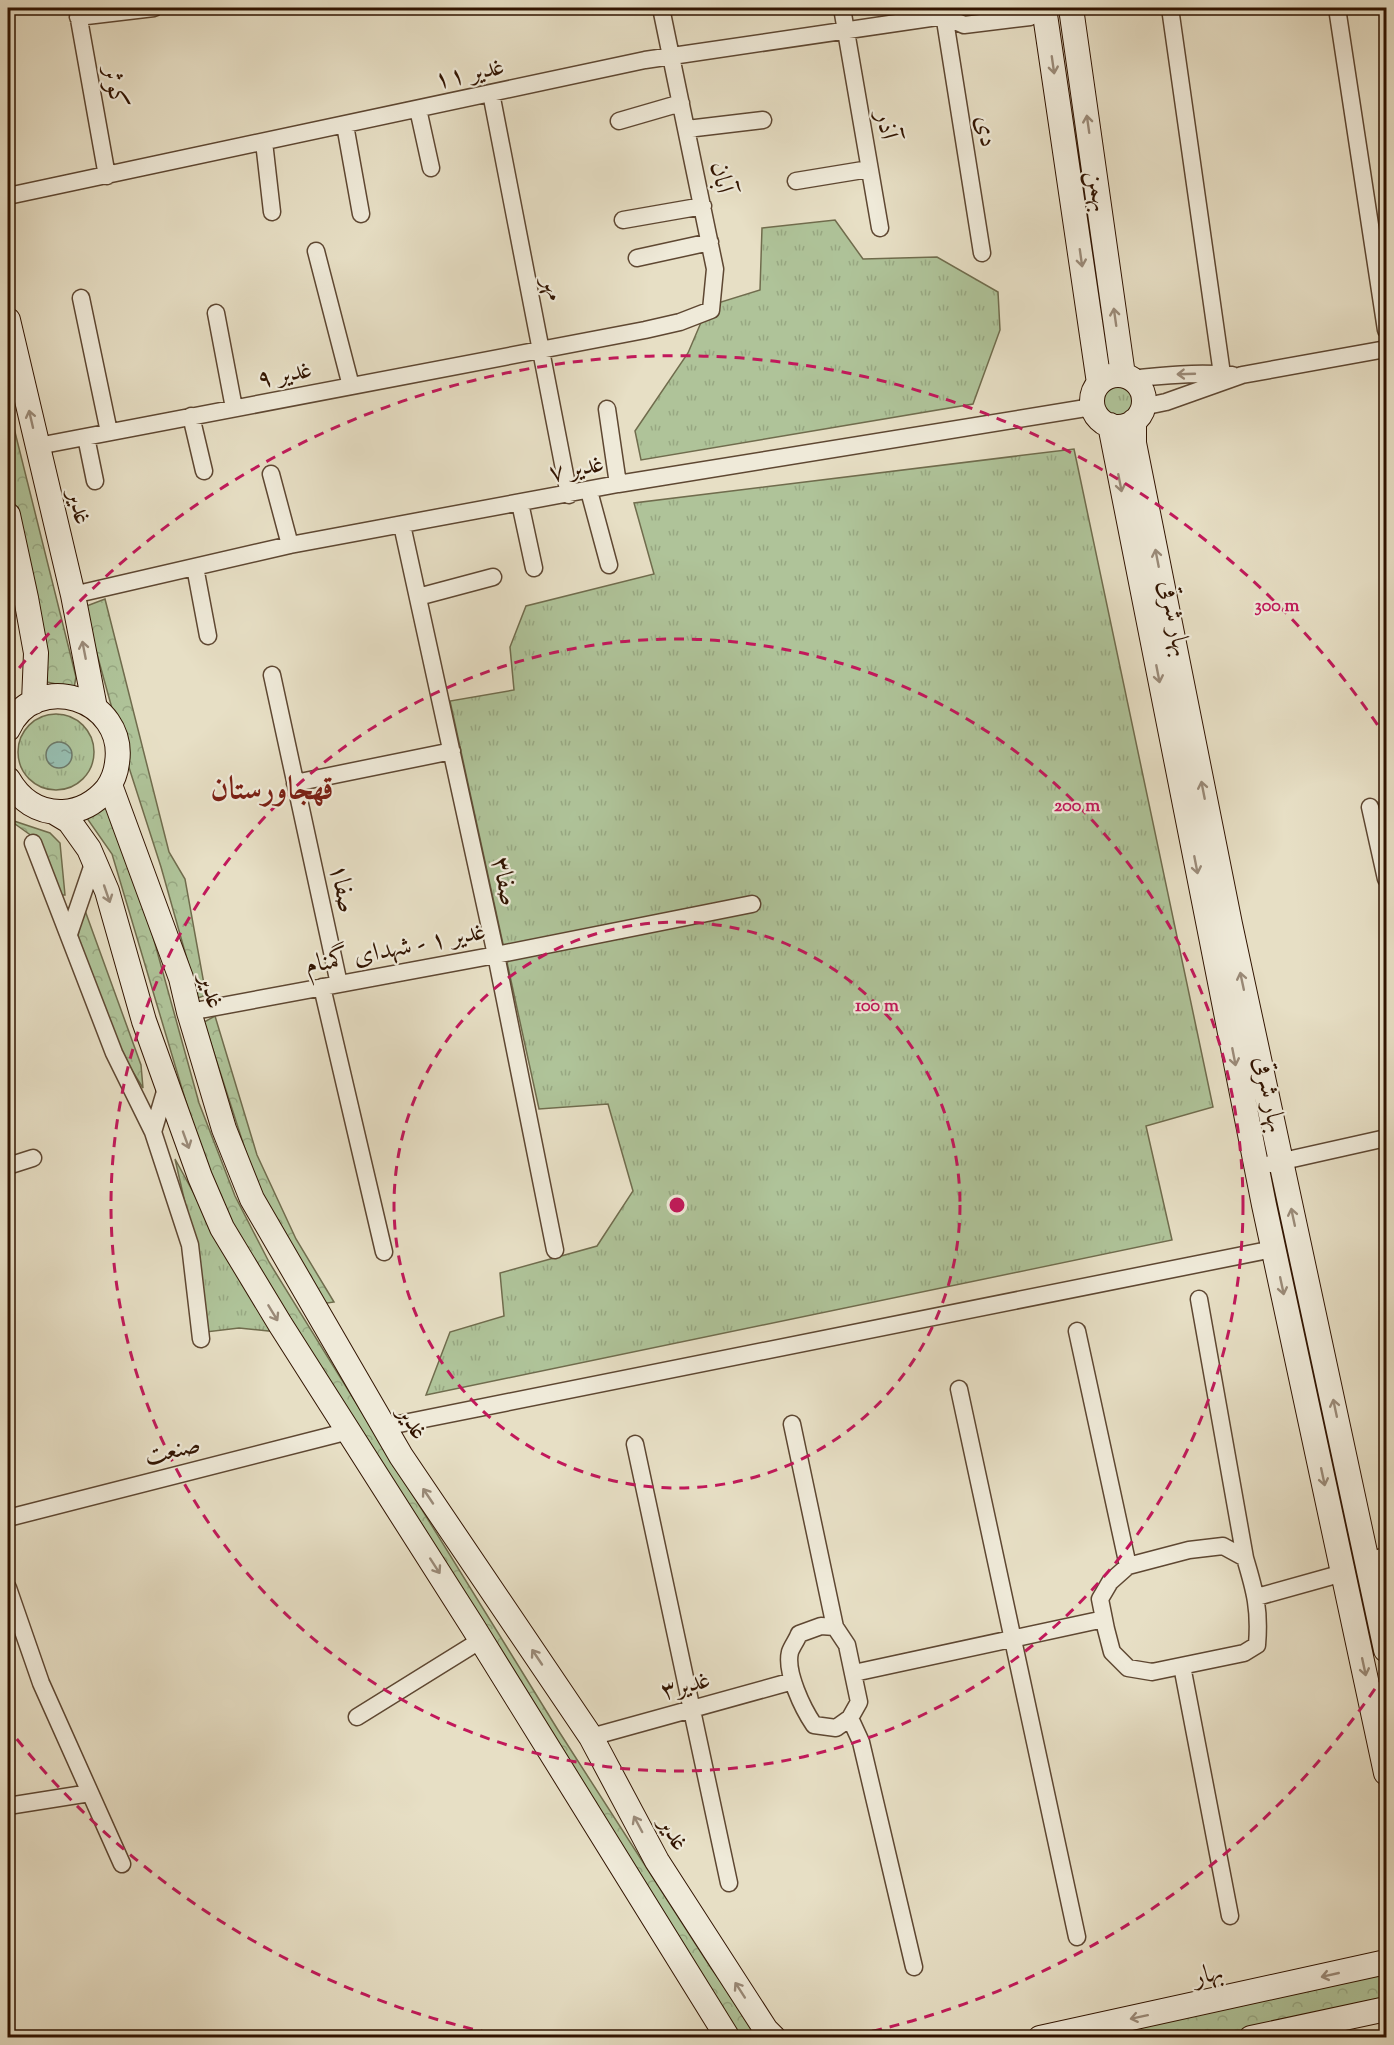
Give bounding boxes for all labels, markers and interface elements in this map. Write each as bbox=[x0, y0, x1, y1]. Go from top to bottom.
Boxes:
street label: غدیر ۱۱ bbox=[431, 49, 508, 100]
one-way arrow bbox=[1047, 55, 1058, 75]
street label: کوثر bbox=[92, 61, 136, 111]
street label: آذر bbox=[864, 106, 907, 145]
street label: دی bbox=[965, 113, 1006, 150]
one-way arrow bbox=[1083, 115, 1094, 135]
street label: آبان bbox=[699, 158, 742, 199]
street label: بهمن bbox=[1076, 168, 1119, 215]
one-way arrow bbox=[1076, 248, 1087, 268]
street label: مهر bbox=[532, 272, 573, 304]
one-way arrow bbox=[1109, 308, 1120, 328]
street label: غدیر ۹ bbox=[254, 352, 315, 399]
one-way arrow bbox=[1176, 368, 1196, 379]
one-way arrow bbox=[25, 410, 37, 429]
street label: غدیر ۷ bbox=[546, 446, 607, 493]
one-way arrow bbox=[1115, 473, 1126, 492]
street label: غدیر bbox=[56, 484, 100, 529]
one-way arrow bbox=[1151, 548, 1162, 568]
street label: بهار شرقی bbox=[1148, 577, 1199, 660]
text: 300 m bbox=[1255, 594, 1300, 620]
one-way arrow bbox=[78, 641, 89, 660]
one-way arrow bbox=[1153, 664, 1164, 683]
district label: قهجاورستان bbox=[210, 768, 334, 814]
one-way arrow bbox=[1197, 781, 1208, 800]
text: 200 m bbox=[1054, 794, 1100, 820]
street label: صفا۳ bbox=[480, 854, 527, 909]
one-way arrow bbox=[1191, 855, 1202, 875]
street label: صفا۱ bbox=[318, 861, 365, 916]
one-way arrow bbox=[102, 884, 113, 903]
street label: غدیر ۱ - شهدای گمنام bbox=[302, 914, 489, 987]
street label: غدیر bbox=[187, 967, 233, 1013]
one-way arrow bbox=[1236, 972, 1248, 991]
text: 100 m bbox=[855, 994, 899, 1020]
one-way arrow bbox=[1229, 1047, 1241, 1066]
street label: بهار شرقی bbox=[1243, 1053, 1294, 1136]
one-way arrow bbox=[182, 1130, 193, 1148]
centre of rings bbox=[667, 1195, 687, 1215]
one-way arrow bbox=[1287, 1208, 1299, 1227]
one-way arrow bbox=[1276, 1276, 1288, 1295]
one-way arrow bbox=[268, 1304, 280, 1321]
street label: غدیر bbox=[386, 1396, 437, 1448]
one-way arrow bbox=[1328, 1399, 1340, 1418]
street label: صنعت bbox=[140, 1427, 205, 1476]
one-way arrow bbox=[1317, 1467, 1329, 1486]
one-way arrow bbox=[422, 1488, 434, 1505]
one-way arrow bbox=[429, 1557, 441, 1574]
one-way arrow bbox=[531, 1650, 543, 1666]
one-way arrow bbox=[1359, 1657, 1370, 1677]
street label: غدیر۳ bbox=[657, 1662, 715, 1711]
street label: غدیر bbox=[647, 1807, 697, 1858]
one-way arrow bbox=[631, 1815, 643, 1833]
street label: بهار bbox=[1187, 1954, 1227, 1997]
one-way arrow bbox=[1320, 1970, 1339, 1982]
one-way arrow bbox=[734, 1982, 746, 1999]
one-way arrow bbox=[1130, 2011, 1149, 2023]

